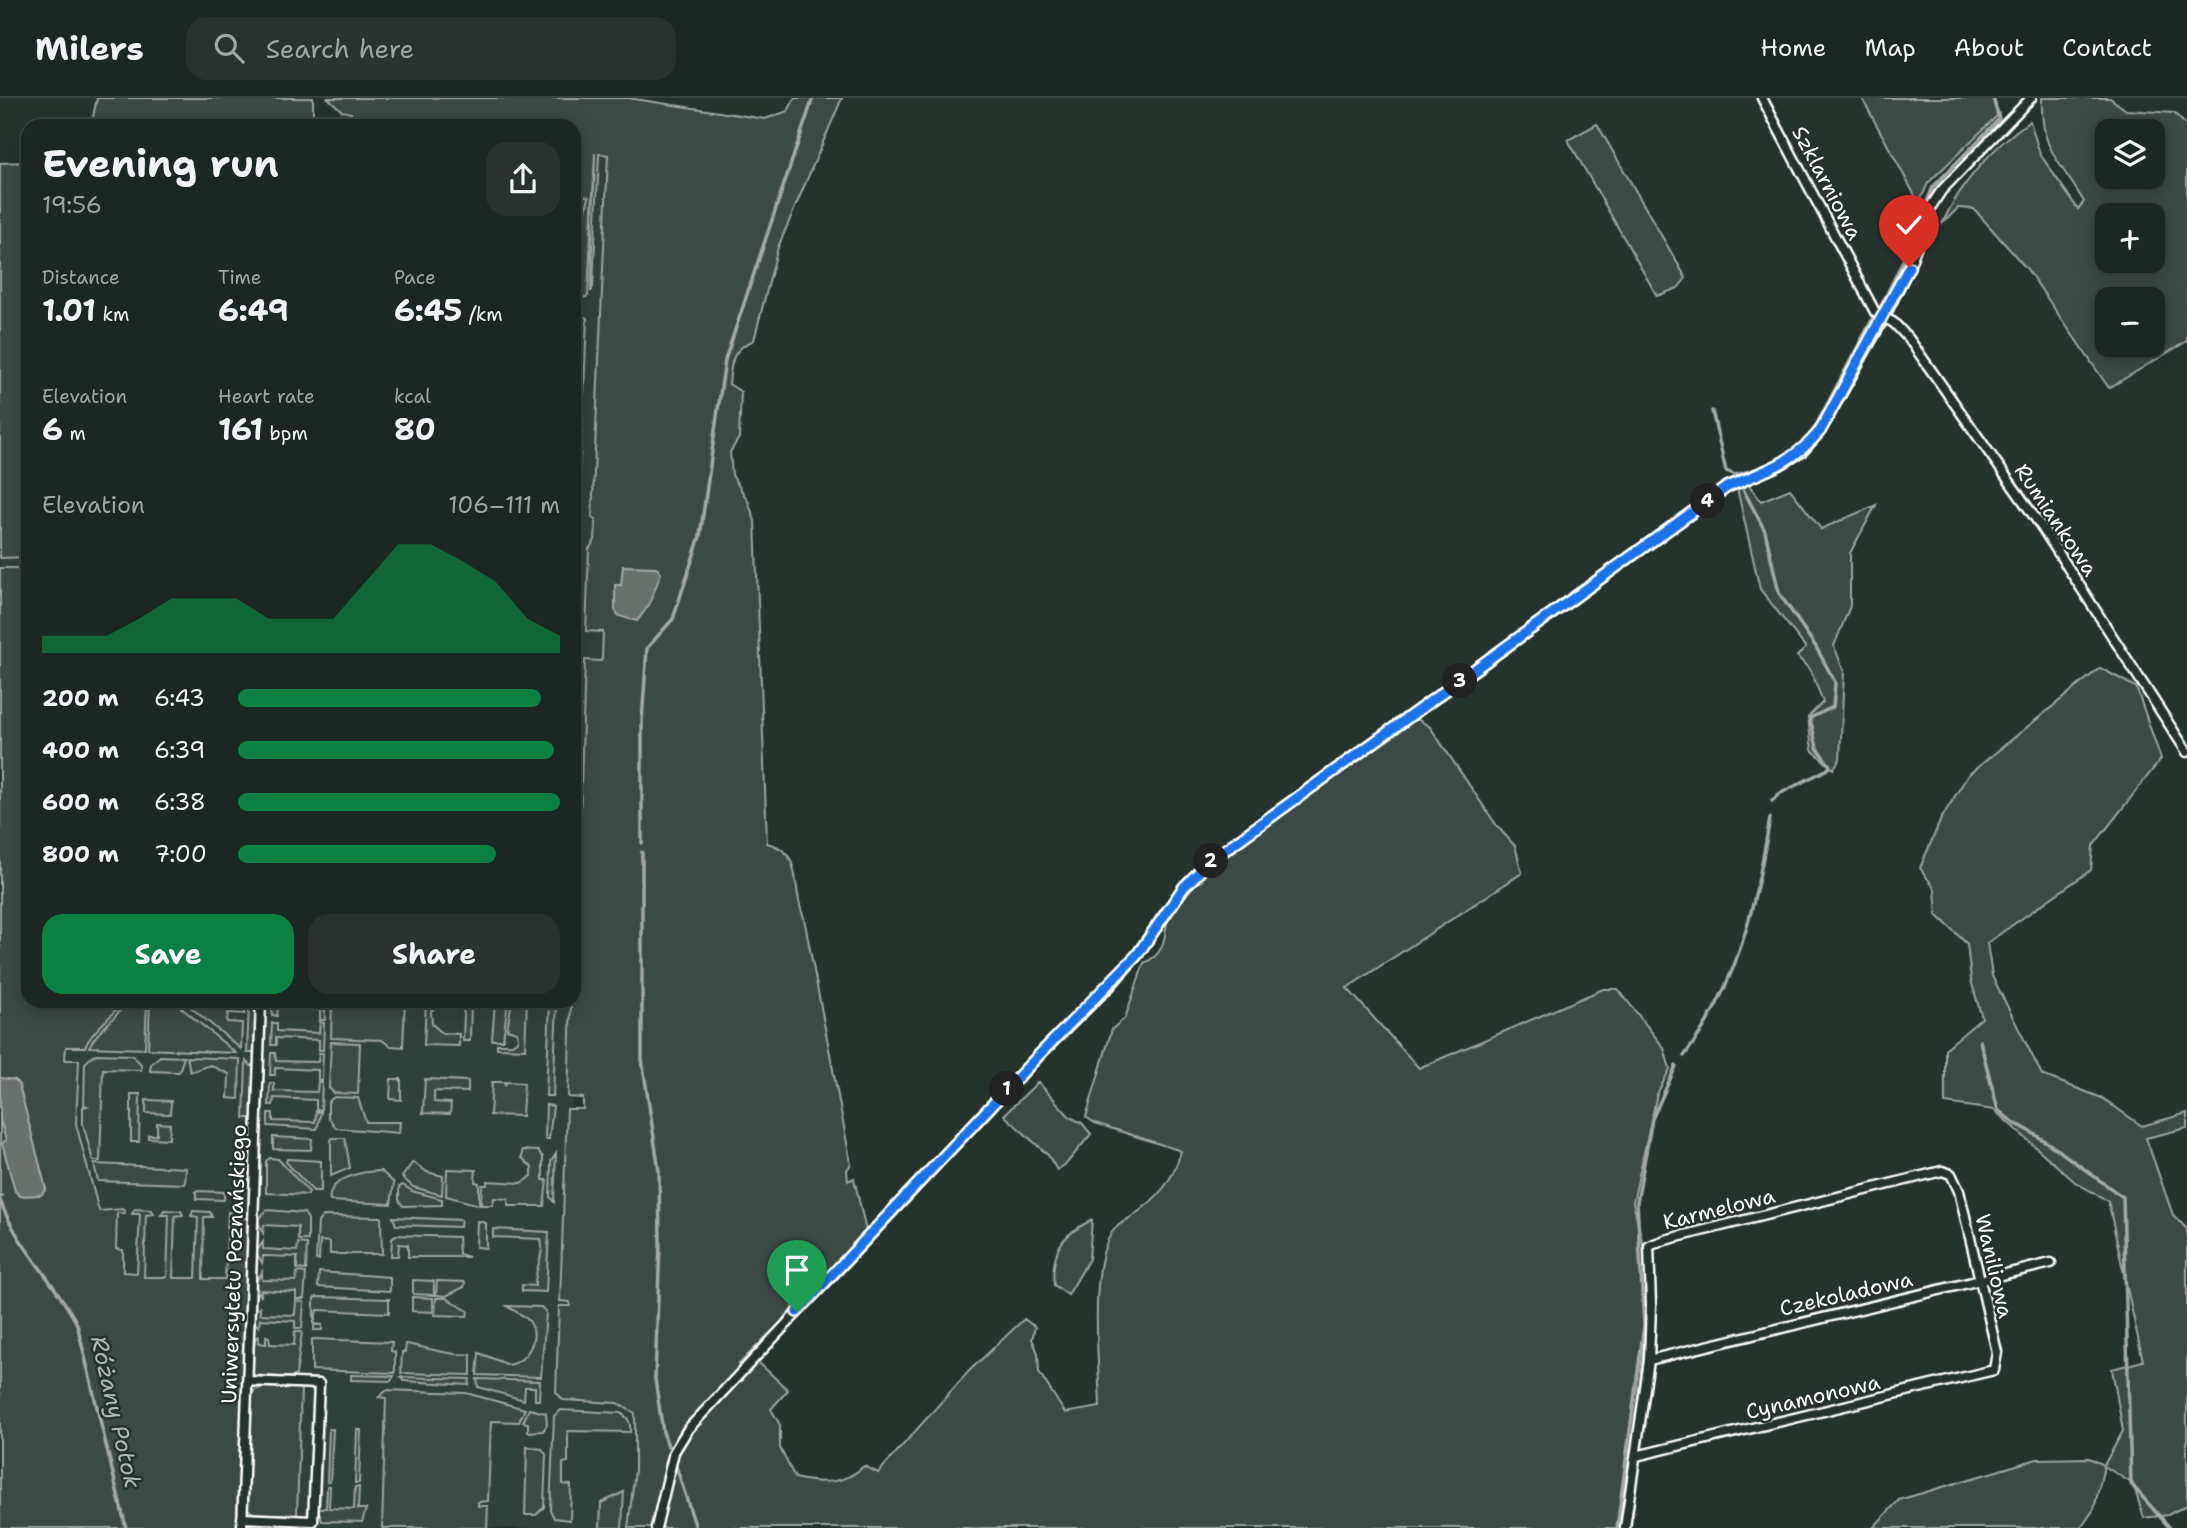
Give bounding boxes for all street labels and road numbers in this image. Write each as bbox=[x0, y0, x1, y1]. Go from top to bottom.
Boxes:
street label: Szklarniowa bbox=[1785, 121, 1869, 245]
street label: Rumiankowa bbox=[2008, 458, 2104, 582]
street label: Uniwersytetu Poznańskiego bbox=[215, 1124, 253, 1404]
street label: Karmelowa bbox=[1660, 1182, 1778, 1236]
street label: Waniliowa bbox=[1968, 1211, 2020, 1321]
street label: Czekoladowa bbox=[1777, 1265, 1915, 1323]
street label: Cynamonowa bbox=[1743, 1368, 1883, 1426]

